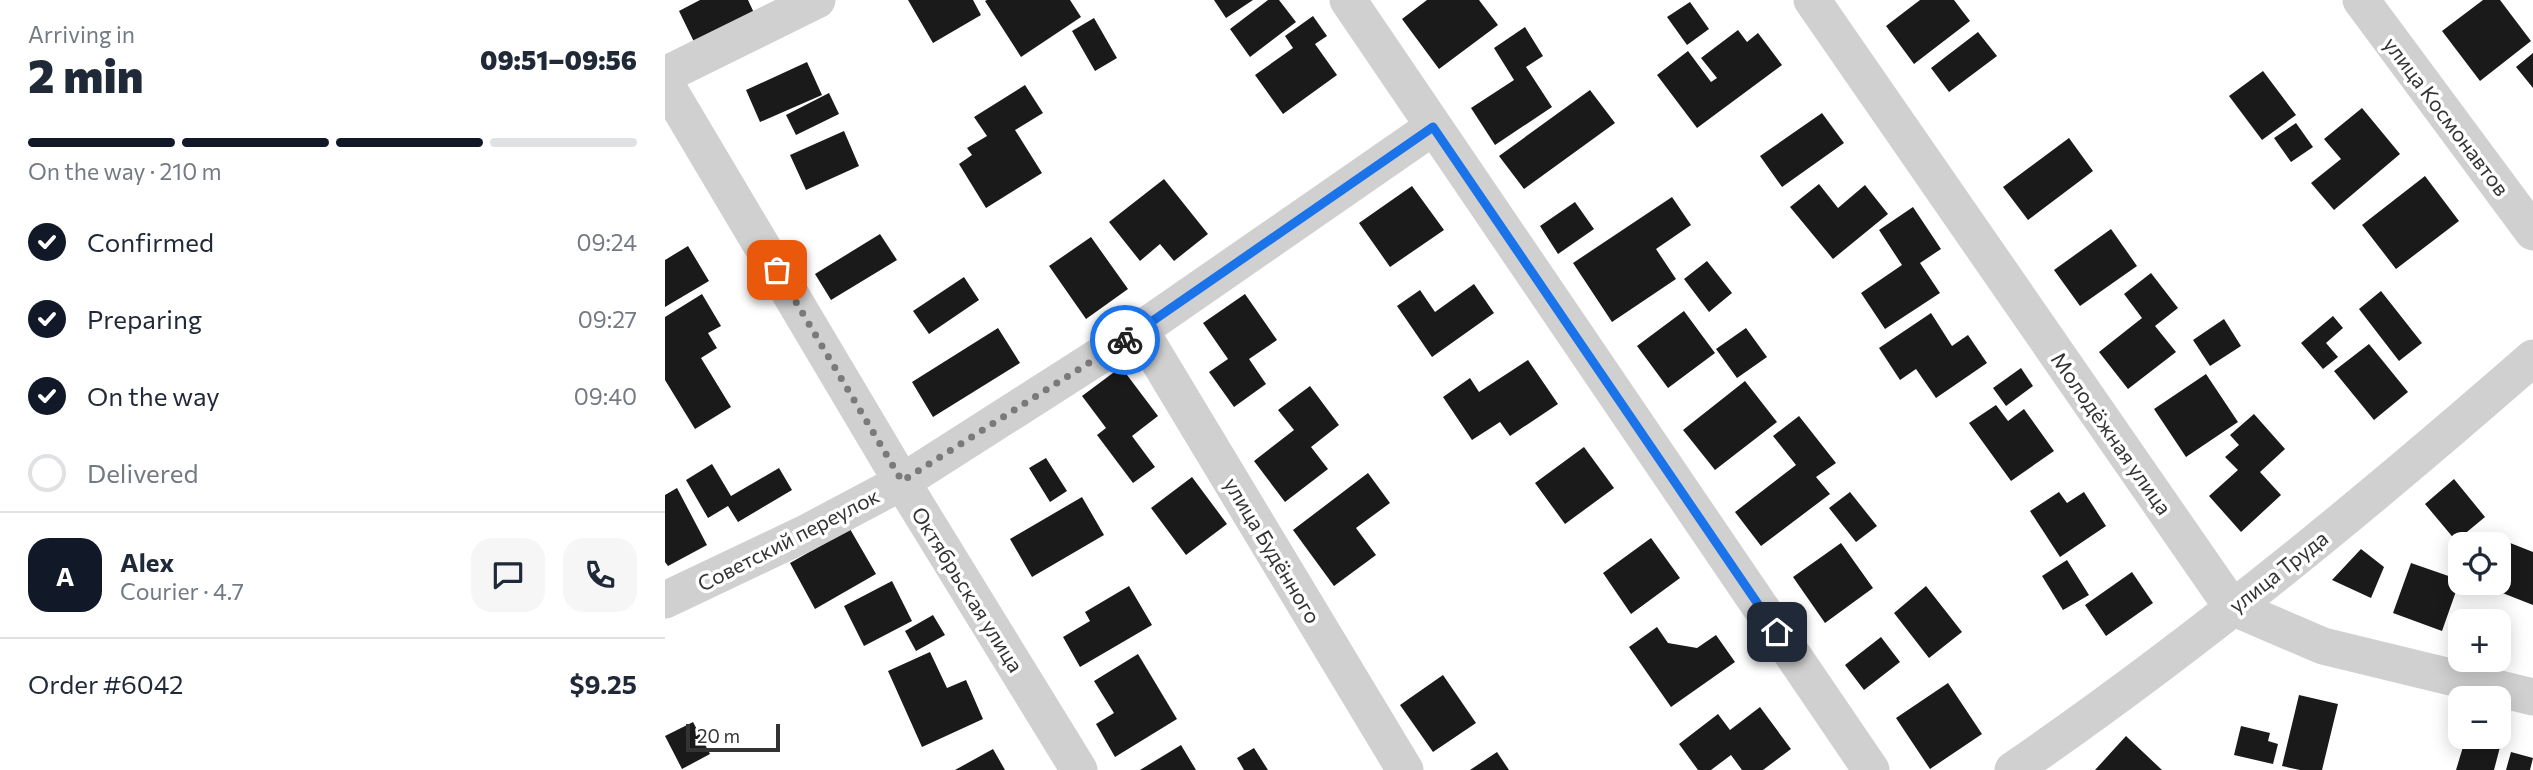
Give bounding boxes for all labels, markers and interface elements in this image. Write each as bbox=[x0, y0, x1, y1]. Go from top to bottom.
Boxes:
text: Arriving in bbox=[28, 20, 135, 48]
street label: улица Космонавтов bbox=[2379, 32, 2515, 200]
text: 09:51–09:56 bbox=[480, 44, 637, 75]
text: 2 min bbox=[28, 46, 144, 102]
text: On the way · 210 m bbox=[28, 157, 222, 185]
icon: check bbox=[28, 223, 66, 261]
text: Confirmed bbox=[87, 226, 214, 257]
text: 09:24 bbox=[576, 228, 637, 256]
pin bbox=[747, 240, 807, 300]
icon: bag bbox=[758, 251, 796, 289]
icon: check bbox=[28, 300, 66, 338]
text: Preparing bbox=[87, 303, 202, 334]
text: 09:27 bbox=[578, 305, 637, 333]
courier bbox=[1090, 305, 1160, 375]
icon: bike bbox=[1106, 321, 1144, 359]
street label: Молодёжная улица bbox=[2047, 347, 2177, 519]
icon: check bbox=[28, 377, 66, 415]
text: On the way bbox=[87, 380, 220, 411]
text: 09:40 bbox=[574, 382, 637, 410]
text: Delivered bbox=[87, 457, 198, 488]
street label: улица Будённого bbox=[1220, 473, 1326, 627]
street label: Советский переулок bbox=[693, 482, 883, 596]
street label: Октябрьская улица bbox=[907, 502, 1029, 676]
street label: улица Труда bbox=[2224, 525, 2332, 617]
map controls bbox=[2448, 532, 2511, 749]
button: locate bbox=[2448, 532, 2511, 595]
button: chat bbox=[471, 538, 545, 612]
button: phone bbox=[563, 538, 637, 612]
text: Alex bbox=[120, 546, 174, 577]
text: A bbox=[56, 560, 74, 591]
text: Courier · 4.7 bbox=[120, 577, 244, 605]
pin bbox=[1747, 602, 1807, 662]
button: + bbox=[2448, 609, 2511, 672]
icon: home bbox=[1758, 613, 1796, 651]
text: Order #6042 bbox=[28, 668, 183, 699]
text: $9.25 bbox=[570, 668, 637, 699]
button: − bbox=[2448, 686, 2511, 749]
scale bar bbox=[686, 721, 781, 753]
text: 20 m bbox=[697, 724, 740, 747]

